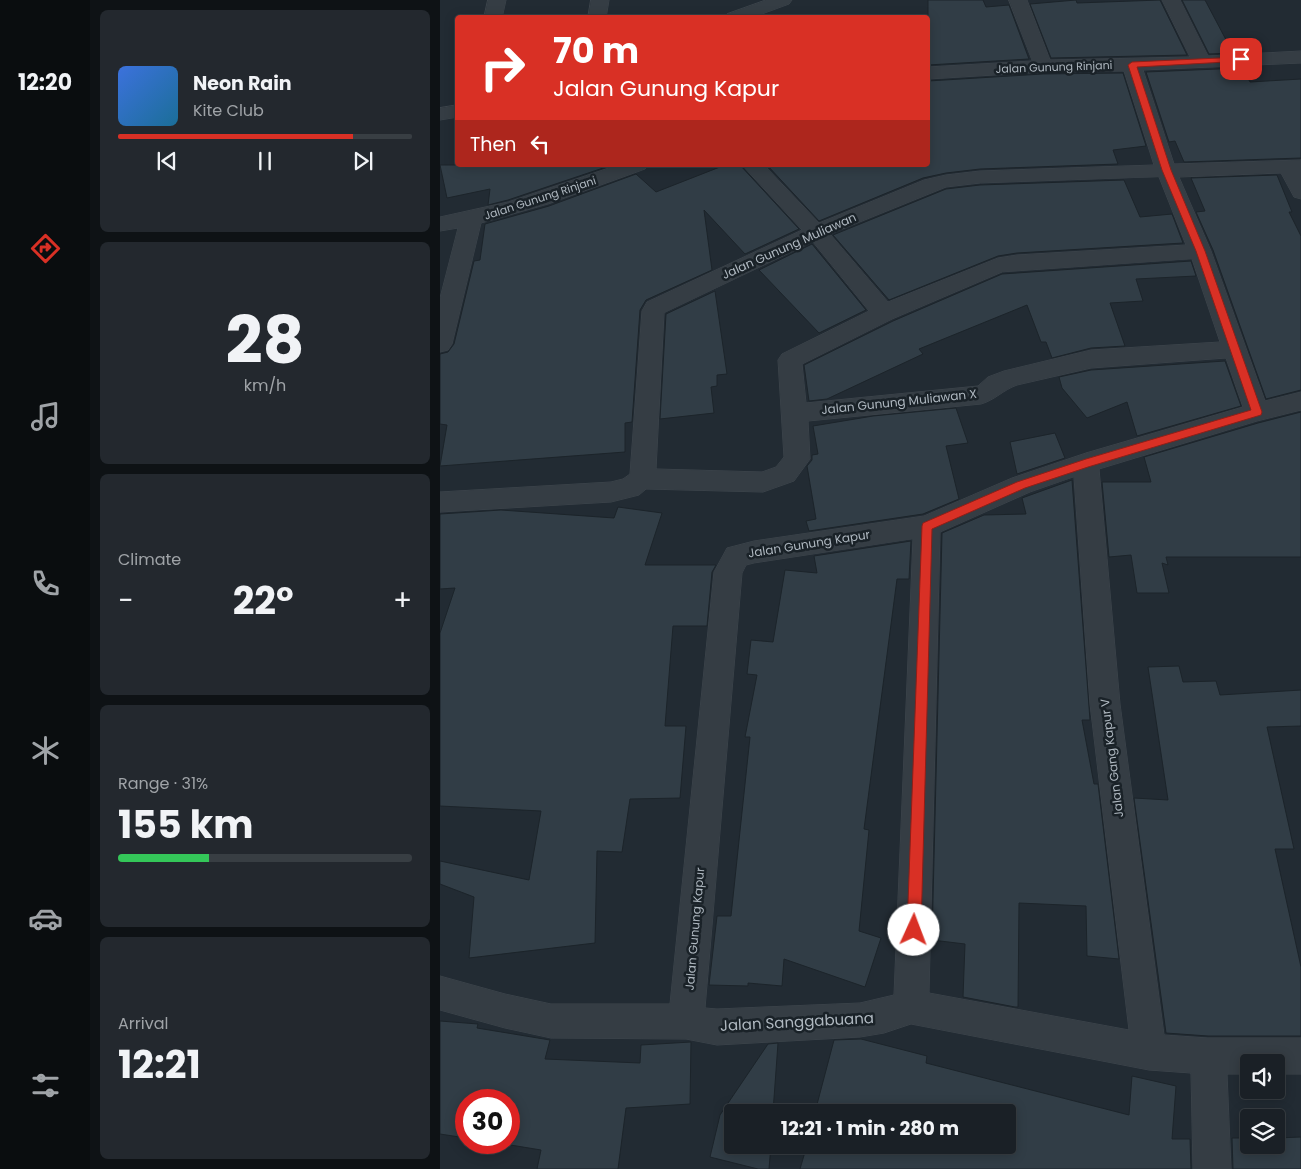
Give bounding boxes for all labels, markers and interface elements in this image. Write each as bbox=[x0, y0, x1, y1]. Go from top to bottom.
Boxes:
text: 70 m bbox=[553, 26, 639, 75]
icon: right bbox=[470, 35, 535, 100]
pin bbox=[1220, 38, 1262, 80]
icon: arrive bbox=[1227, 45, 1255, 73]
street label: Jalan Gunung Rinjani bbox=[995, 57, 1113, 77]
text: 12:20 bbox=[18, 67, 72, 98]
text: Neon Rain bbox=[193, 70, 292, 97]
text: Jalan Gunung Kapur bbox=[553, 73, 779, 104]
text: Kite Club bbox=[193, 99, 264, 122]
icon: left bbox=[526, 130, 554, 158]
text: Then bbox=[470, 131, 516, 158]
icon: previous bbox=[153, 147, 181, 175]
icon: pause bbox=[251, 147, 279, 175]
icon: next bbox=[349, 147, 377, 175]
street label: Jalan Gunung Rinjani bbox=[482, 172, 598, 224]
street label: Jalan Gunung Muliawan bbox=[719, 208, 859, 283]
icon: directions bbox=[28, 231, 63, 266]
text: 28 bbox=[225, 295, 305, 386]
text: km/h bbox=[244, 374, 286, 397]
street label: Jalan Gunung Muliawan X bbox=[820, 385, 977, 418]
icon: music bbox=[28, 399, 63, 434]
street label: Jalan Gunung Kapur bbox=[747, 525, 872, 562]
text: Climate bbox=[118, 548, 181, 571]
icon: phone bbox=[28, 566, 63, 601]
text: 22° bbox=[233, 574, 294, 627]
text: − bbox=[118, 581, 133, 620]
text: + bbox=[393, 581, 412, 620]
street label: Jalan Gang Kapur V bbox=[1096, 698, 1127, 819]
icon: climate bbox=[28, 733, 63, 768]
text: Range · 31% bbox=[118, 772, 208, 795]
text: 155 km bbox=[118, 798, 253, 851]
street label: Jalan Gunung Kapur bbox=[681, 866, 708, 991]
icon: car bbox=[28, 901, 63, 936]
position arrow bbox=[887, 903, 939, 955]
street label: Jalan Sanggabuana bbox=[719, 1007, 874, 1036]
text: Arrival bbox=[118, 1012, 168, 1035]
text: 12:21 bbox=[118, 1038, 201, 1091]
map controls bbox=[1240, 1054, 1285, 1154]
button: sound bbox=[1240, 1054, 1285, 1099]
icon: filters bbox=[28, 1068, 63, 1103]
speed limit sign: 30 bbox=[455, 1089, 520, 1154]
button: layers bbox=[1240, 1109, 1285, 1154]
text: 12:21 · 1 min · 280 m bbox=[781, 1115, 959, 1142]

